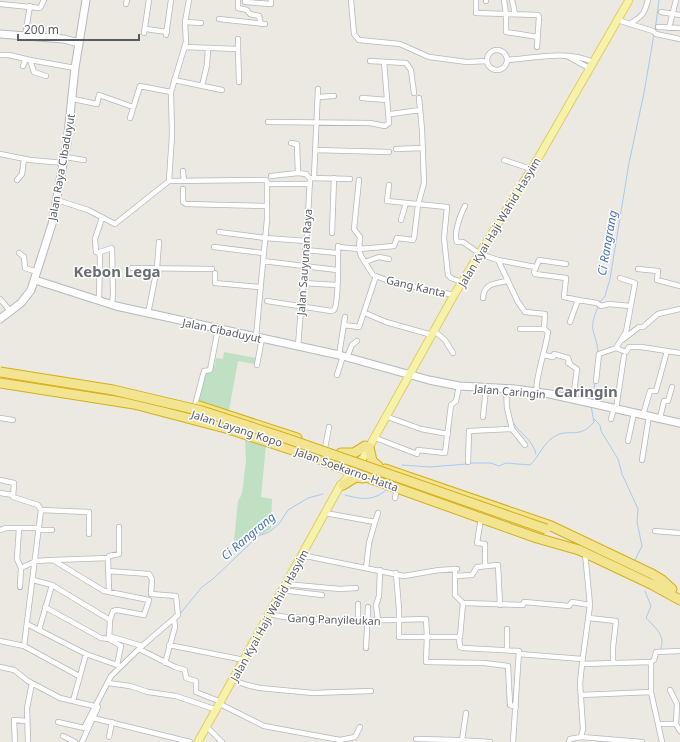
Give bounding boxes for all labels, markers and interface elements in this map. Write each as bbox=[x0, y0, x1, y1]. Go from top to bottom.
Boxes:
scale bar bbox=[18, 16, 139, 42]
text: 200 m bbox=[24, 21, 59, 38]
street label: Jalan Raya Cibaduyut bbox=[44, 112, 78, 223]
street label: Jalan Kyai Haji Wahid Hasyim bbox=[454, 154, 544, 290]
street label: Jalan Sauyunan Raya bbox=[293, 208, 315, 317]
water label: Ci Rangrang bbox=[593, 209, 621, 277]
district label: Kebon Lega bbox=[73, 261, 161, 281]
street label: Gang Kanta bbox=[385, 272, 447, 300]
street label: Jalan Cibaduyut bbox=[180, 314, 263, 346]
street label: Jalan Caringin bbox=[473, 380, 546, 402]
district label: Caringin bbox=[554, 381, 618, 401]
street label: Jalan Layang Kopo bbox=[189, 406, 285, 450]
street label: Jalan Soekarno-Hatta bbox=[292, 443, 401, 495]
water label: Ci Rangrang bbox=[217, 508, 279, 564]
street label: Jalan Kyai Haji Wahid Hasyim bbox=[226, 546, 312, 685]
street label: Gang Panyileukan bbox=[287, 610, 381, 628]

